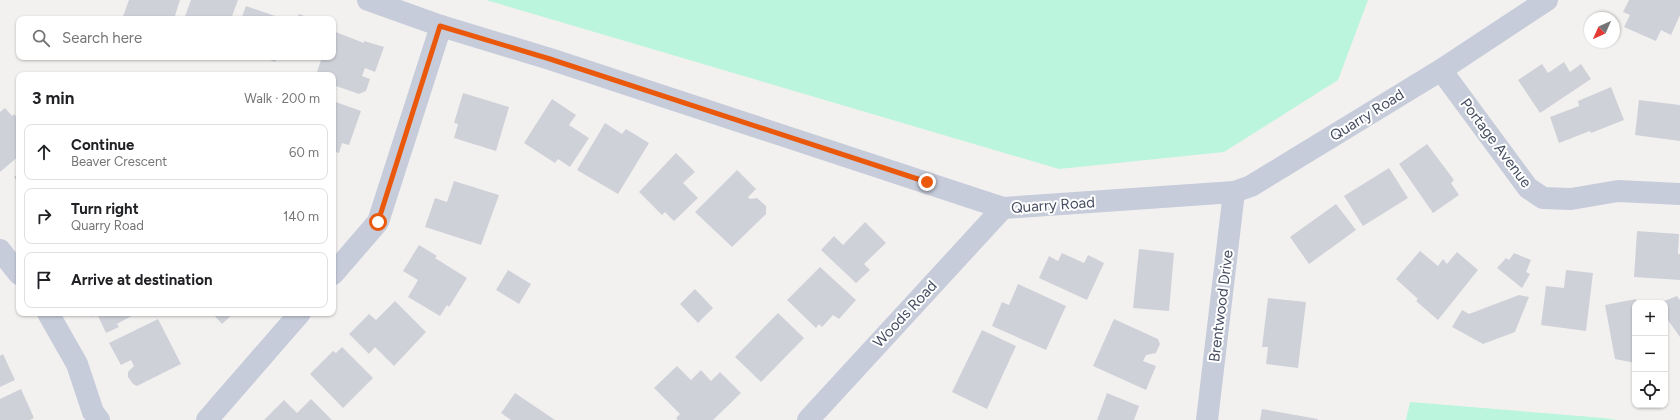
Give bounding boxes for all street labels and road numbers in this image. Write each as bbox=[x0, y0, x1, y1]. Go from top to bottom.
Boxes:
street label: Quarry Road bbox=[1327, 85, 1407, 145]
street label: Portage Avenue bbox=[1457, 95, 1535, 191]
street label: Quarry Road bbox=[1010, 193, 1096, 217]
street label: Brentwood Drive bbox=[1205, 249, 1237, 363]
street label: Woods Road bbox=[869, 277, 941, 351]

